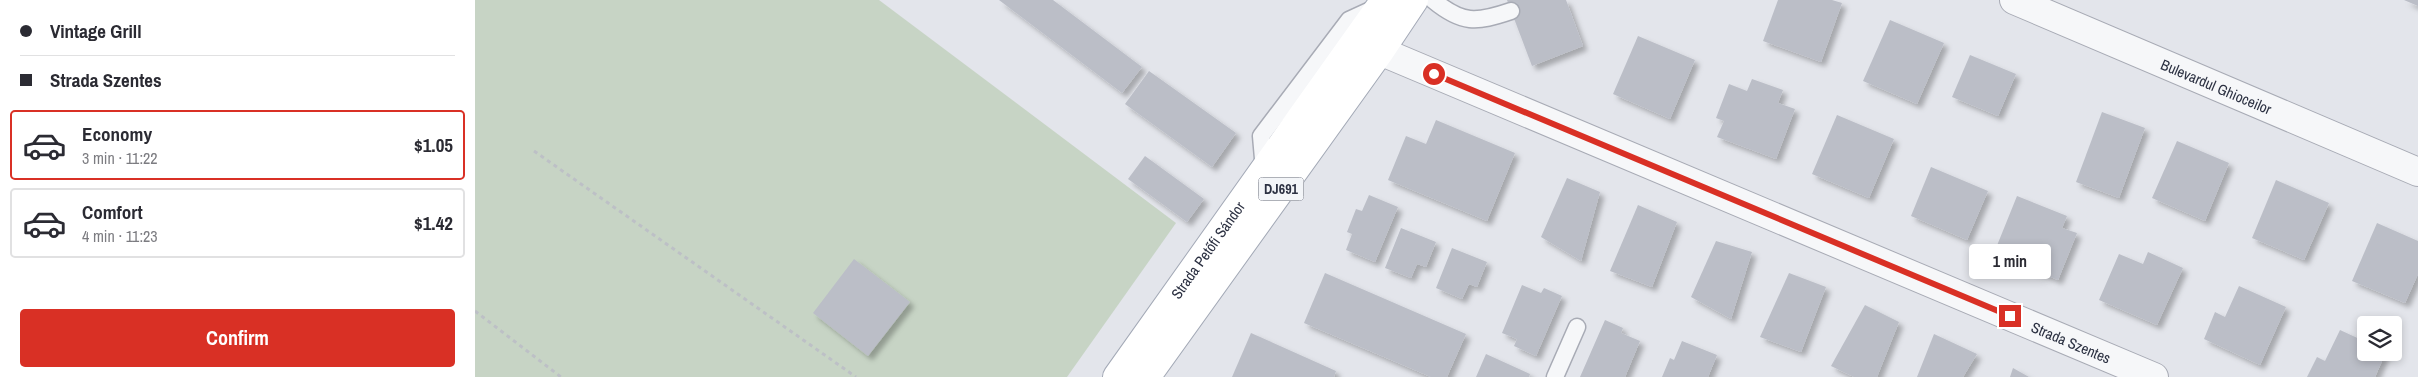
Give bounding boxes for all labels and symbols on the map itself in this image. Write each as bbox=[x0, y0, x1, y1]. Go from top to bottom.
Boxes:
street label: Bulevardul Ghioceilor bbox=[2158, 53, 2275, 119]
route start bbox=[1423, 63, 1445, 85]
road number: DJ691 bbox=[1259, 178, 1303, 200]
street label: Strada Petőfi Sándor bbox=[1166, 197, 1249, 303]
callout: 1 min bbox=[1969, 244, 2051, 278]
route end bbox=[1999, 305, 2021, 327]
street label: Strada Szentes bbox=[2028, 316, 2114, 368]

